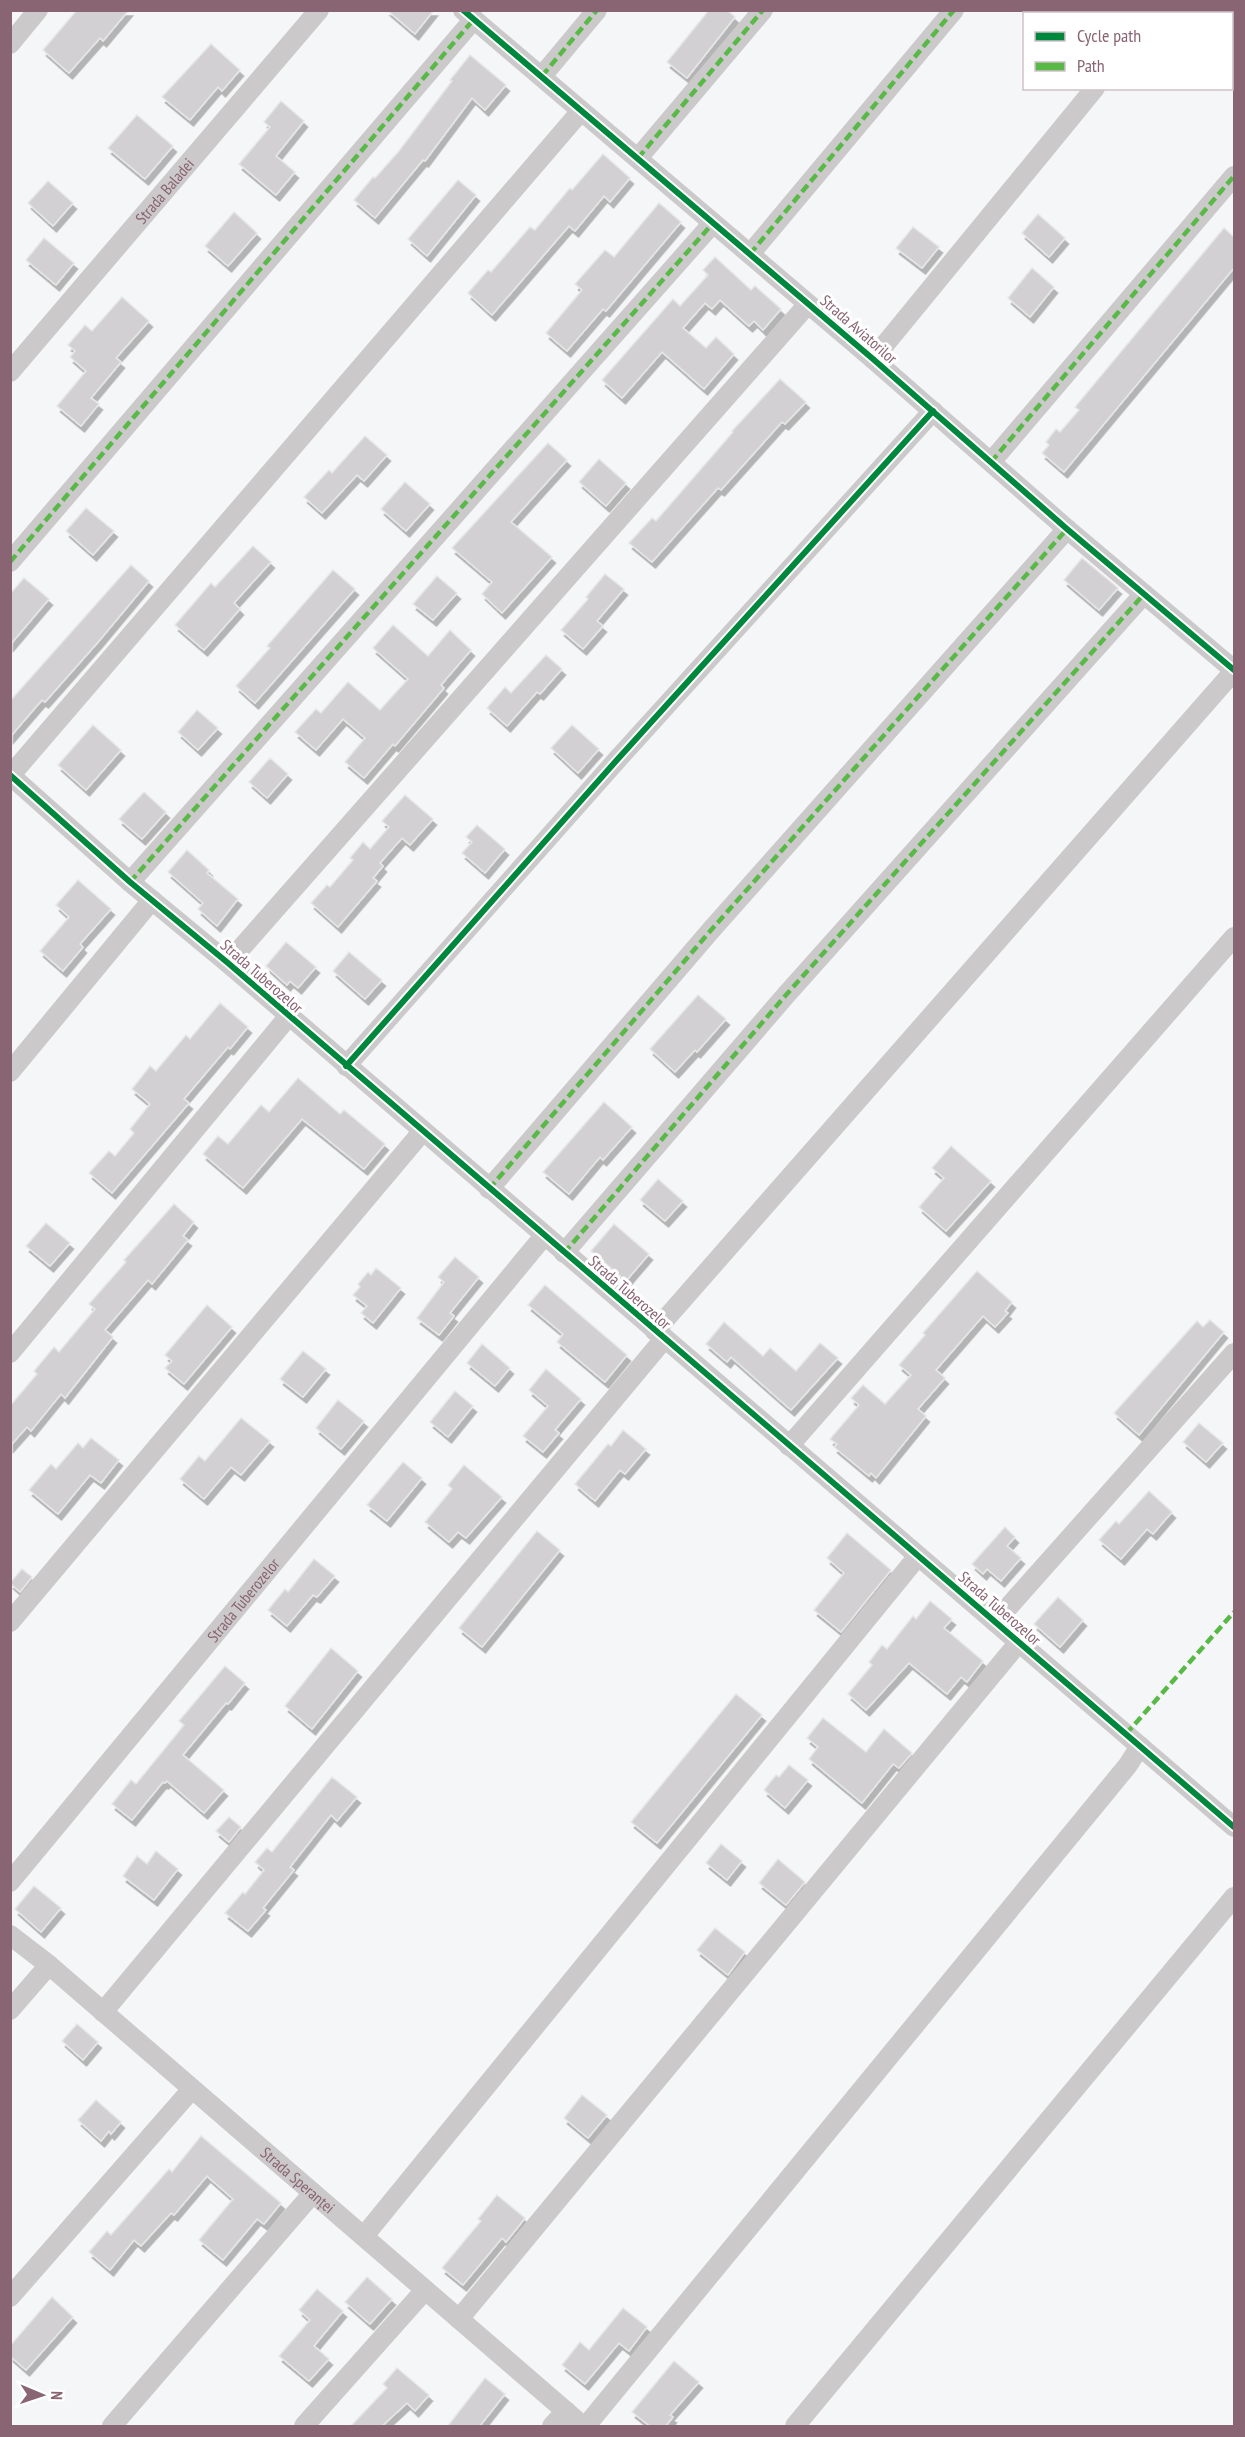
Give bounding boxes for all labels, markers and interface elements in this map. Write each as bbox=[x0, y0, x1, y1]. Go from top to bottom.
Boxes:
legend bbox=[1023, 12, 1233, 90]
text: Cycle path bbox=[1077, 24, 1141, 47]
text: Path bbox=[1077, 54, 1105, 77]
street label: Strada Baladei bbox=[131, 154, 198, 228]
street label: Strada Aviatorilor bbox=[816, 290, 902, 368]
street label: Strada Tuberozelor bbox=[217, 935, 308, 1018]
street label: Strada Tuberozelor bbox=[585, 1251, 676, 1334]
street label: Strada Tuberozelor bbox=[203, 1553, 284, 1646]
street label: Strada Tuberozelor bbox=[955, 1567, 1046, 1650]
street label: Strada Speranței bbox=[257, 2142, 339, 2217]
north arrow bbox=[12, 2365, 72, 2425]
text: N bbox=[47, 2391, 67, 2400]

